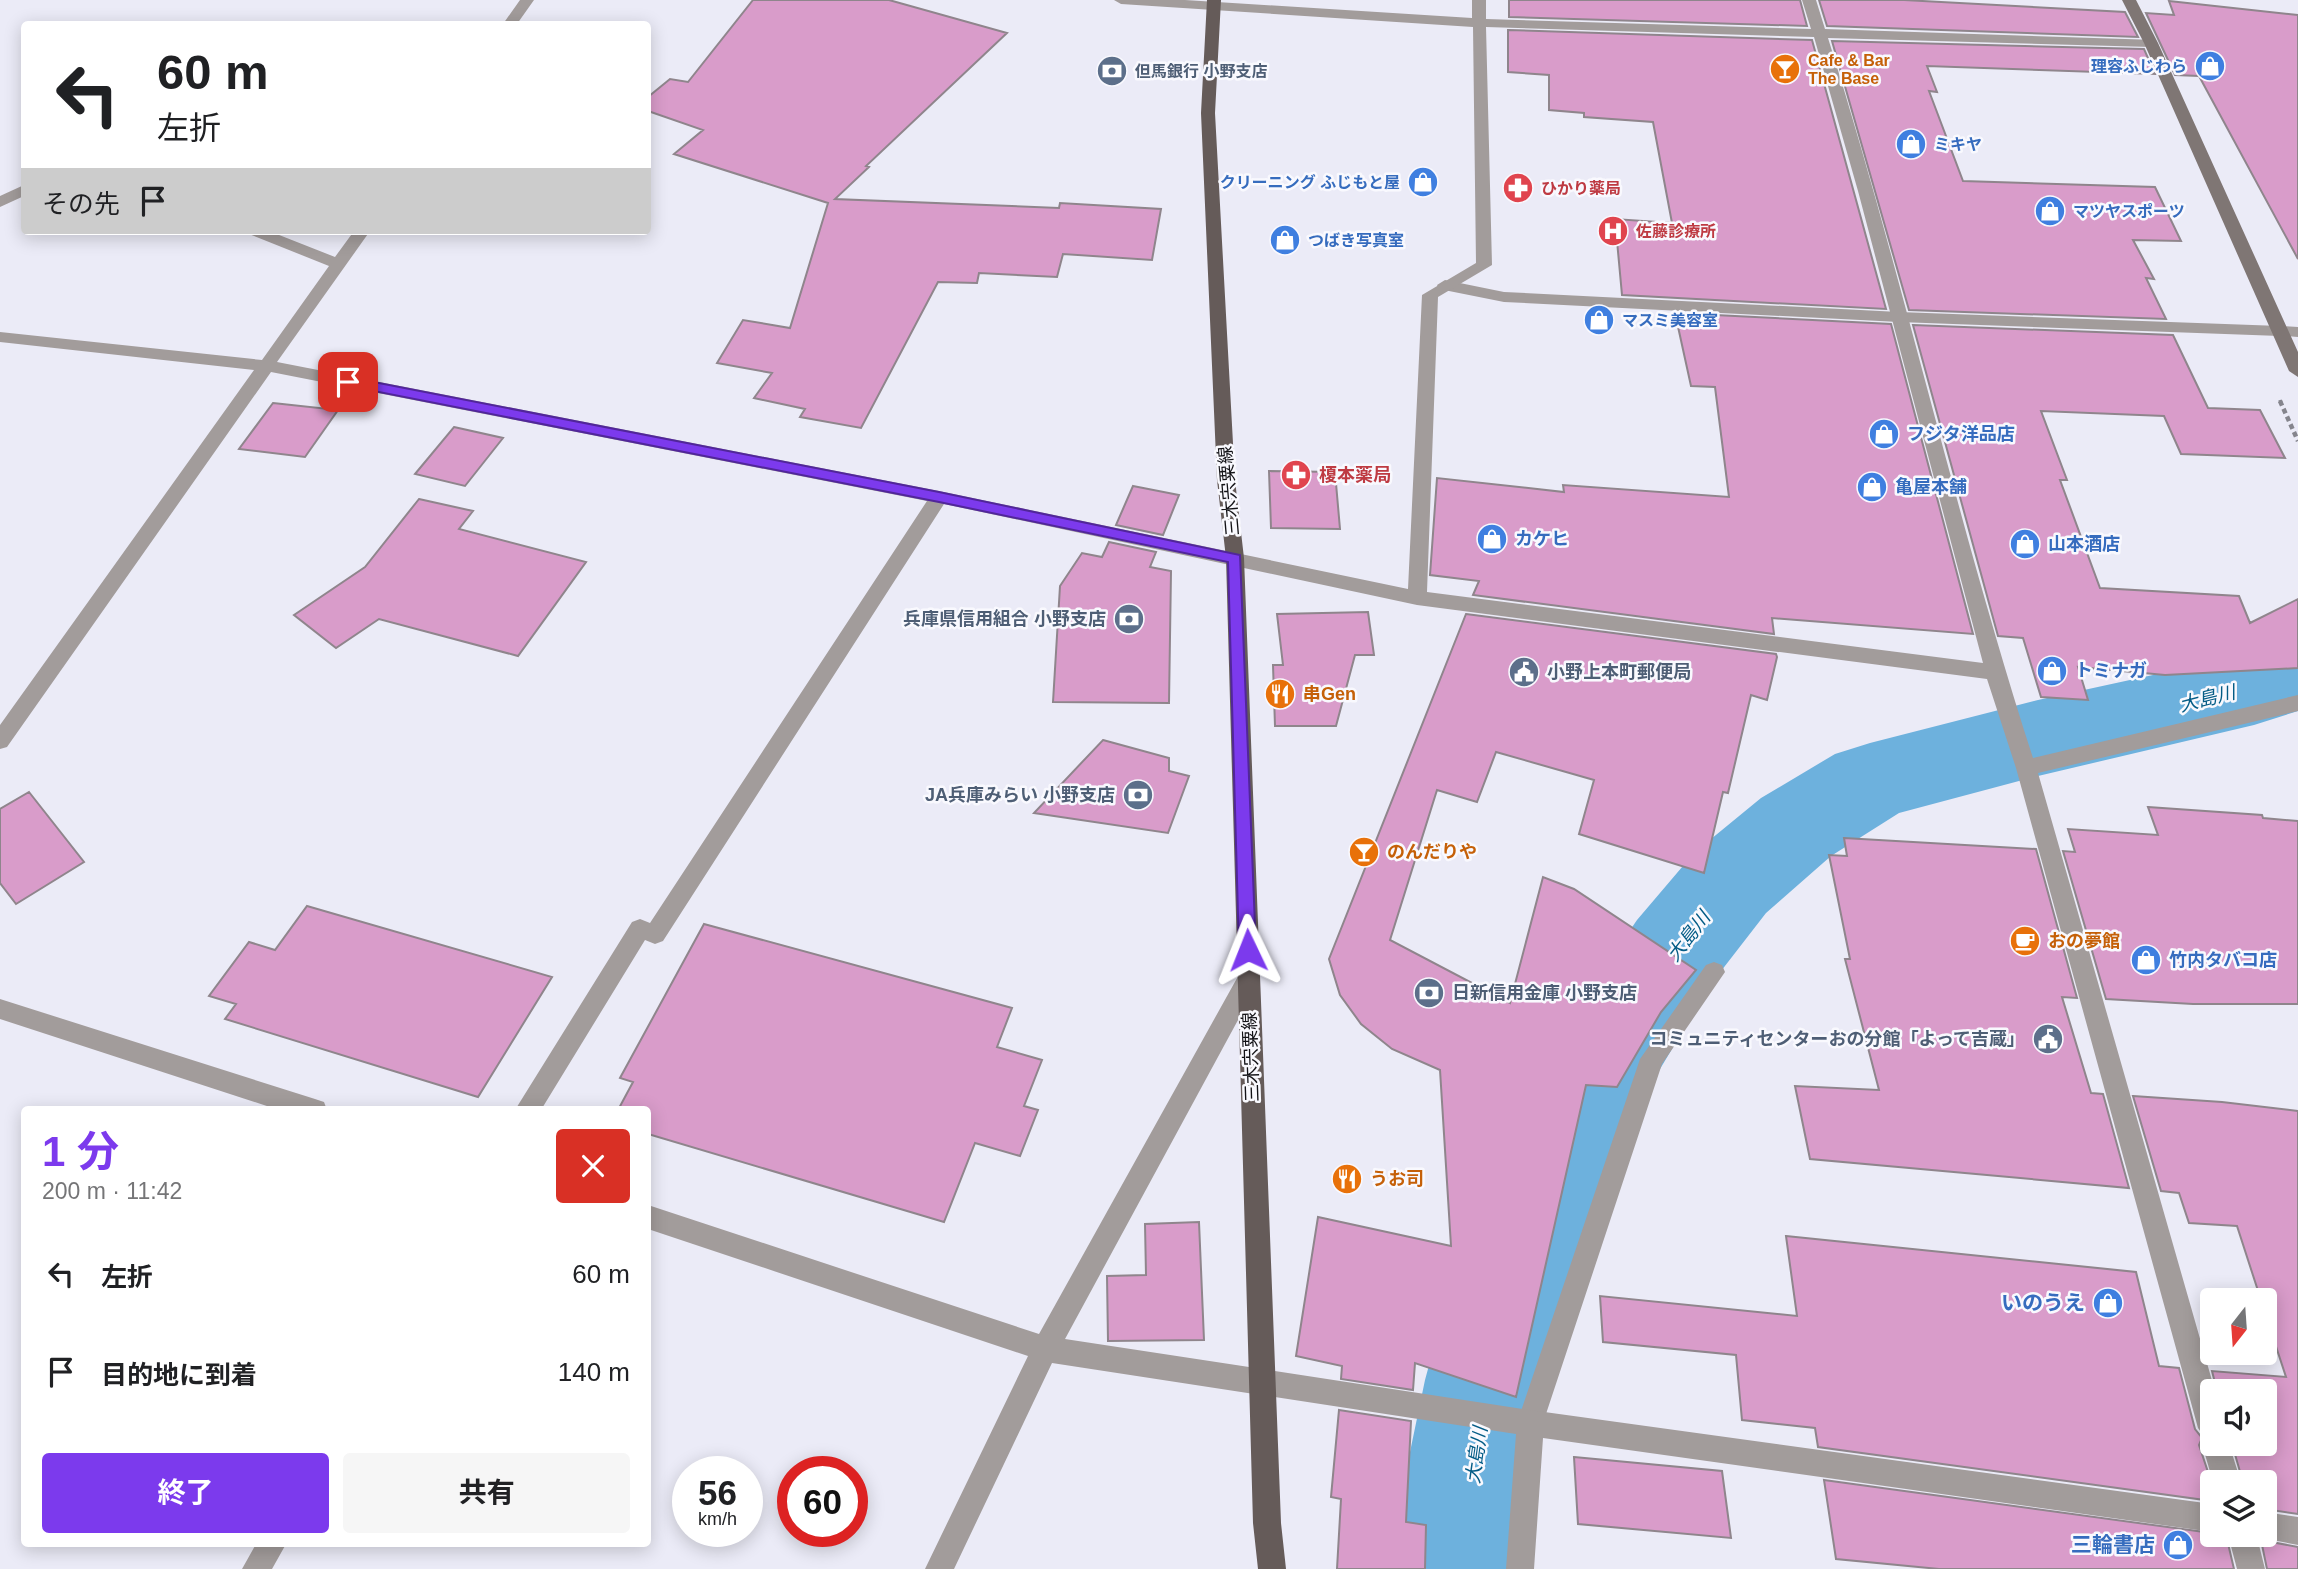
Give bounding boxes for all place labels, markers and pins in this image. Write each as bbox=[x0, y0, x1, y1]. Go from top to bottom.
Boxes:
shop icon: 理容ふじわら bbox=[2193, 49, 2227, 83]
bar icon: Cafe & Bar The Base bbox=[1768, 52, 1802, 86]
place label: Cafe & Bar The Base bbox=[1808, 52, 1890, 87]
bank icon: 但馬銀行 小野支店 bbox=[1095, 54, 1129, 88]
place label: 理容ふじわら bbox=[2091, 58, 2187, 75]
place label: 但馬銀行 小野支店 bbox=[1135, 63, 1267, 80]
shop icon: ミキヤ bbox=[1894, 127, 1928, 161]
place label: ミキヤ bbox=[1934, 136, 1982, 153]
shop icon: クリーニング ふじもと屋 bbox=[1406, 165, 1440, 199]
pharmacy icon: ひかり薬局 bbox=[1501, 171, 1535, 205]
place label: クリーニング ふじもと屋 bbox=[1220, 173, 1400, 191]
place label: ひかり薬局 bbox=[1541, 180, 1621, 197]
shop icon: マツヤスポーツ bbox=[2033, 194, 2067, 228]
place label: マツヤスポーツ bbox=[2073, 203, 2185, 220]
hospital icon: 佐藤診療所 bbox=[1596, 214, 1630, 248]
shop icon: つばき写真室 bbox=[1268, 223, 1302, 257]
place label: 佐藤診療所 bbox=[1635, 223, 1716, 240]
place label: つばき写真室 bbox=[1308, 232, 1404, 249]
shop icon: マスミ美容室 bbox=[1582, 303, 1616, 337]
place label: マスミ美容室 bbox=[1622, 312, 1718, 329]
pin bbox=[318, 352, 378, 412]
shop icon: フジタ洋品店 bbox=[1867, 417, 1901, 451]
place label: フジタ洋品店 bbox=[1907, 424, 2015, 444]
pharmacy icon: 榎本薬局 bbox=[1279, 458, 1313, 492]
place label: 榎本薬局 bbox=[1319, 465, 1391, 485]
shop icon: 亀屋本舗 bbox=[1855, 470, 1889, 504]
place label: 亀屋本舗 bbox=[1895, 476, 1967, 497]
shop icon: カケヒ bbox=[1475, 522, 1509, 556]
shop icon: 山本酒店 bbox=[2008, 527, 2042, 561]
place label: カケヒ bbox=[1515, 529, 1569, 549]
place label: 山本酒店 bbox=[2048, 534, 2120, 554]
bank icon: 兵庫県信用組合 小野支店 bbox=[1112, 602, 1146, 636]
place label: 兵庫県信用組合 小野支店 bbox=[903, 609, 1106, 629]
shop icon: トミナガ bbox=[2035, 654, 2069, 688]
public building icon: 小野上本町郵便局 bbox=[1507, 655, 1541, 689]
place label: トミナガ bbox=[2075, 661, 2147, 681]
place label: 小野上本町郵便局 bbox=[1547, 662, 1691, 682]
restaurant icon: 串Gen bbox=[1263, 677, 1297, 711]
place label: 串Gen bbox=[1303, 684, 1356, 704]
bank icon: JA兵庫みらい 小野支店 bbox=[1121, 778, 1155, 812]
place label: JA兵庫みらい 小野支店 bbox=[925, 785, 1115, 805]
bar icon: のんだりや bbox=[1347, 835, 1381, 869]
place label: のんだりや bbox=[1387, 842, 1477, 862]
cafe icon: おの夢館 bbox=[2008, 924, 2042, 958]
place label: おの夢館 bbox=[2048, 931, 2120, 951]
shop icon: 竹内タバコ店 bbox=[2129, 943, 2163, 977]
place label: 竹内タバコ店 bbox=[2169, 950, 2277, 970]
bank icon: 日新信用金庫 小野支店 bbox=[1412, 976, 1446, 1010]
place label: 日新信用金庫 小野支店 bbox=[1452, 983, 1637, 1003]
public building icon: コミュニティセンターおの分館「よって吉蔵」 bbox=[2031, 1022, 2065, 1056]
place label: コミュニティセンターおの分館「よって吉蔵」 bbox=[1650, 1029, 2025, 1049]
restaurant icon: うお司 bbox=[1330, 1162, 1364, 1196]
place label: うお司 bbox=[1370, 1169, 1424, 1189]
shop icon: いのうえ bbox=[2091, 1286, 2125, 1320]
place label: いのうえ bbox=[2001, 1291, 2085, 1314]
shop icon: 三輪書店 bbox=[2161, 1528, 2195, 1562]
place label: 三輪書店 bbox=[2071, 1533, 2155, 1556]

